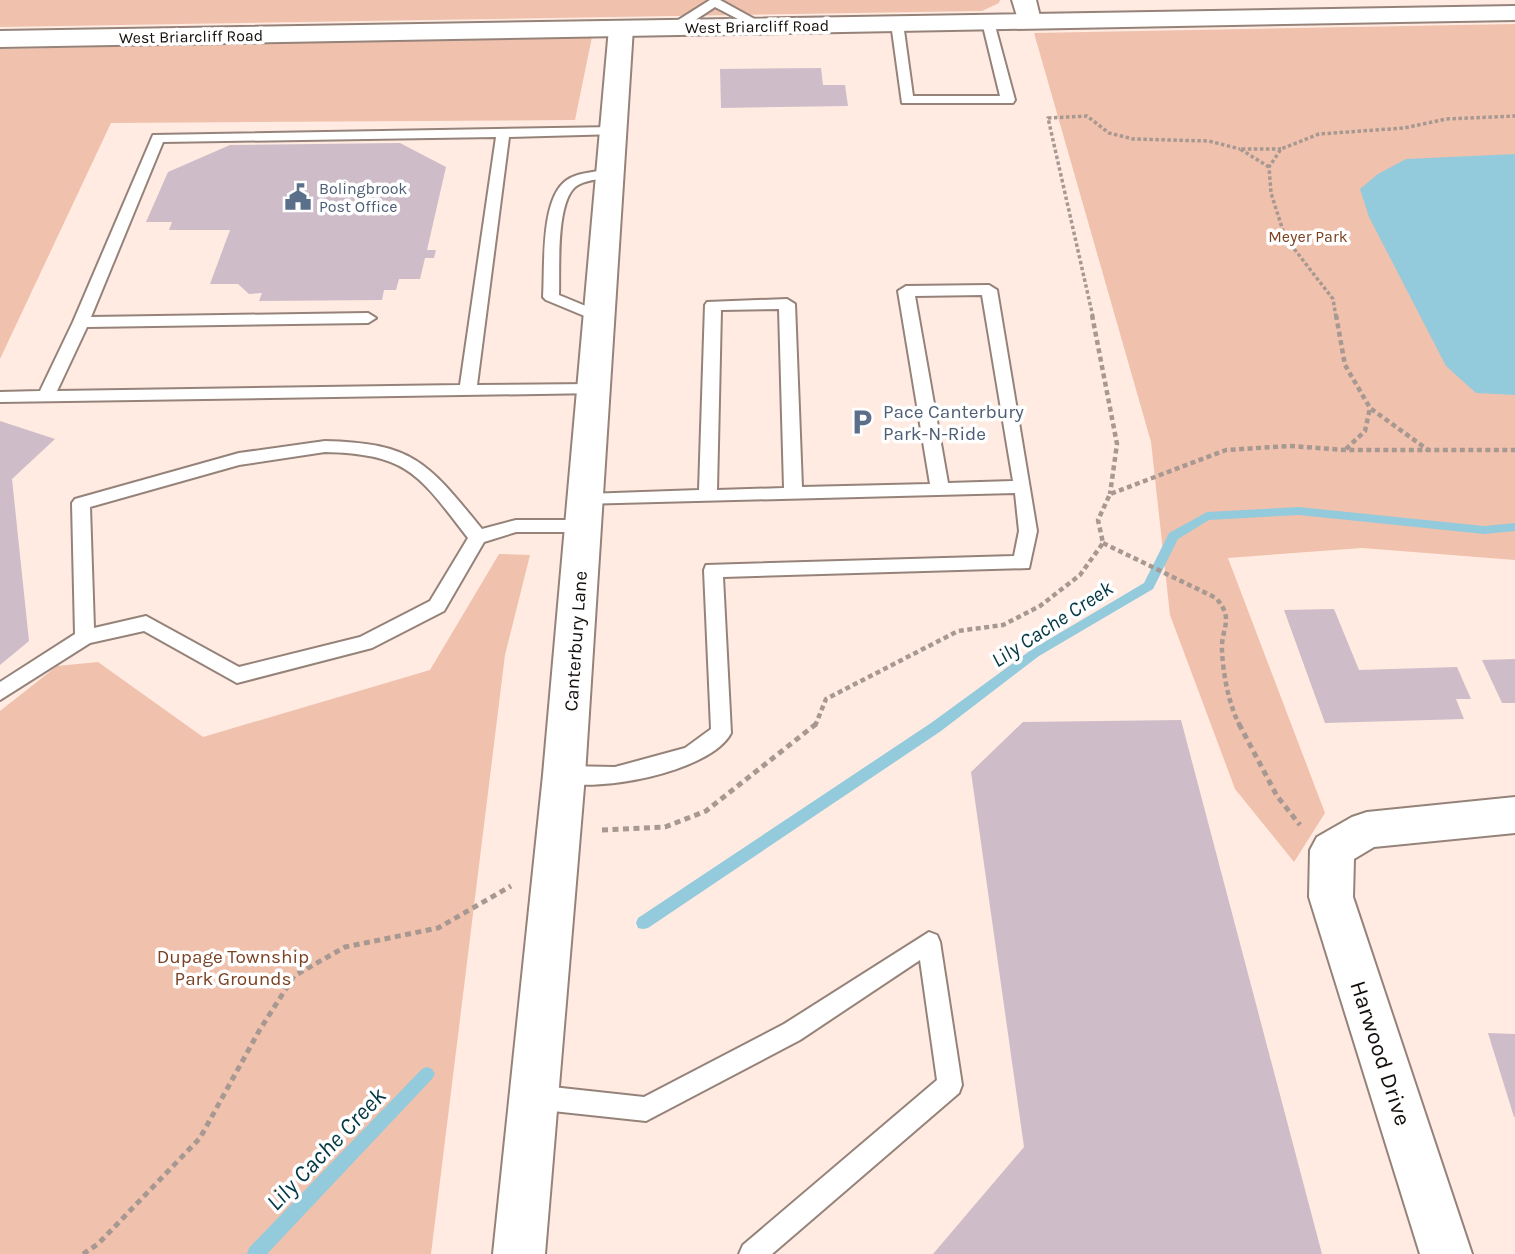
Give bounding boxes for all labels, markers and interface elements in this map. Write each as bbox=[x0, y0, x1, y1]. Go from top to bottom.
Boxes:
street label: West Briarcliff Road bbox=[685, 16, 829, 37]
street label: West Briarcliff Road bbox=[119, 26, 263, 47]
place label: Bolingbrook Post Office bbox=[319, 179, 407, 216]
public building icon: Bolingbrook Post Office bbox=[283, 182, 313, 212]
park label: Meyer Park bbox=[1268, 227, 1348, 246]
place label: Pace Canterbury Park-N-Ride bbox=[883, 401, 1024, 445]
parking icon: Pace Canterbury Park-N-Ride bbox=[847, 407, 877, 437]
street label: Canterbury Lane bbox=[560, 570, 592, 712]
water label: Lily Cache Creek bbox=[987, 576, 1117, 672]
park label: Dupage Township Park Grounds bbox=[157, 946, 309, 990]
street label: Harwood Drive bbox=[1344, 977, 1417, 1129]
water label: Lily Cache Creek bbox=[260, 1081, 392, 1216]

